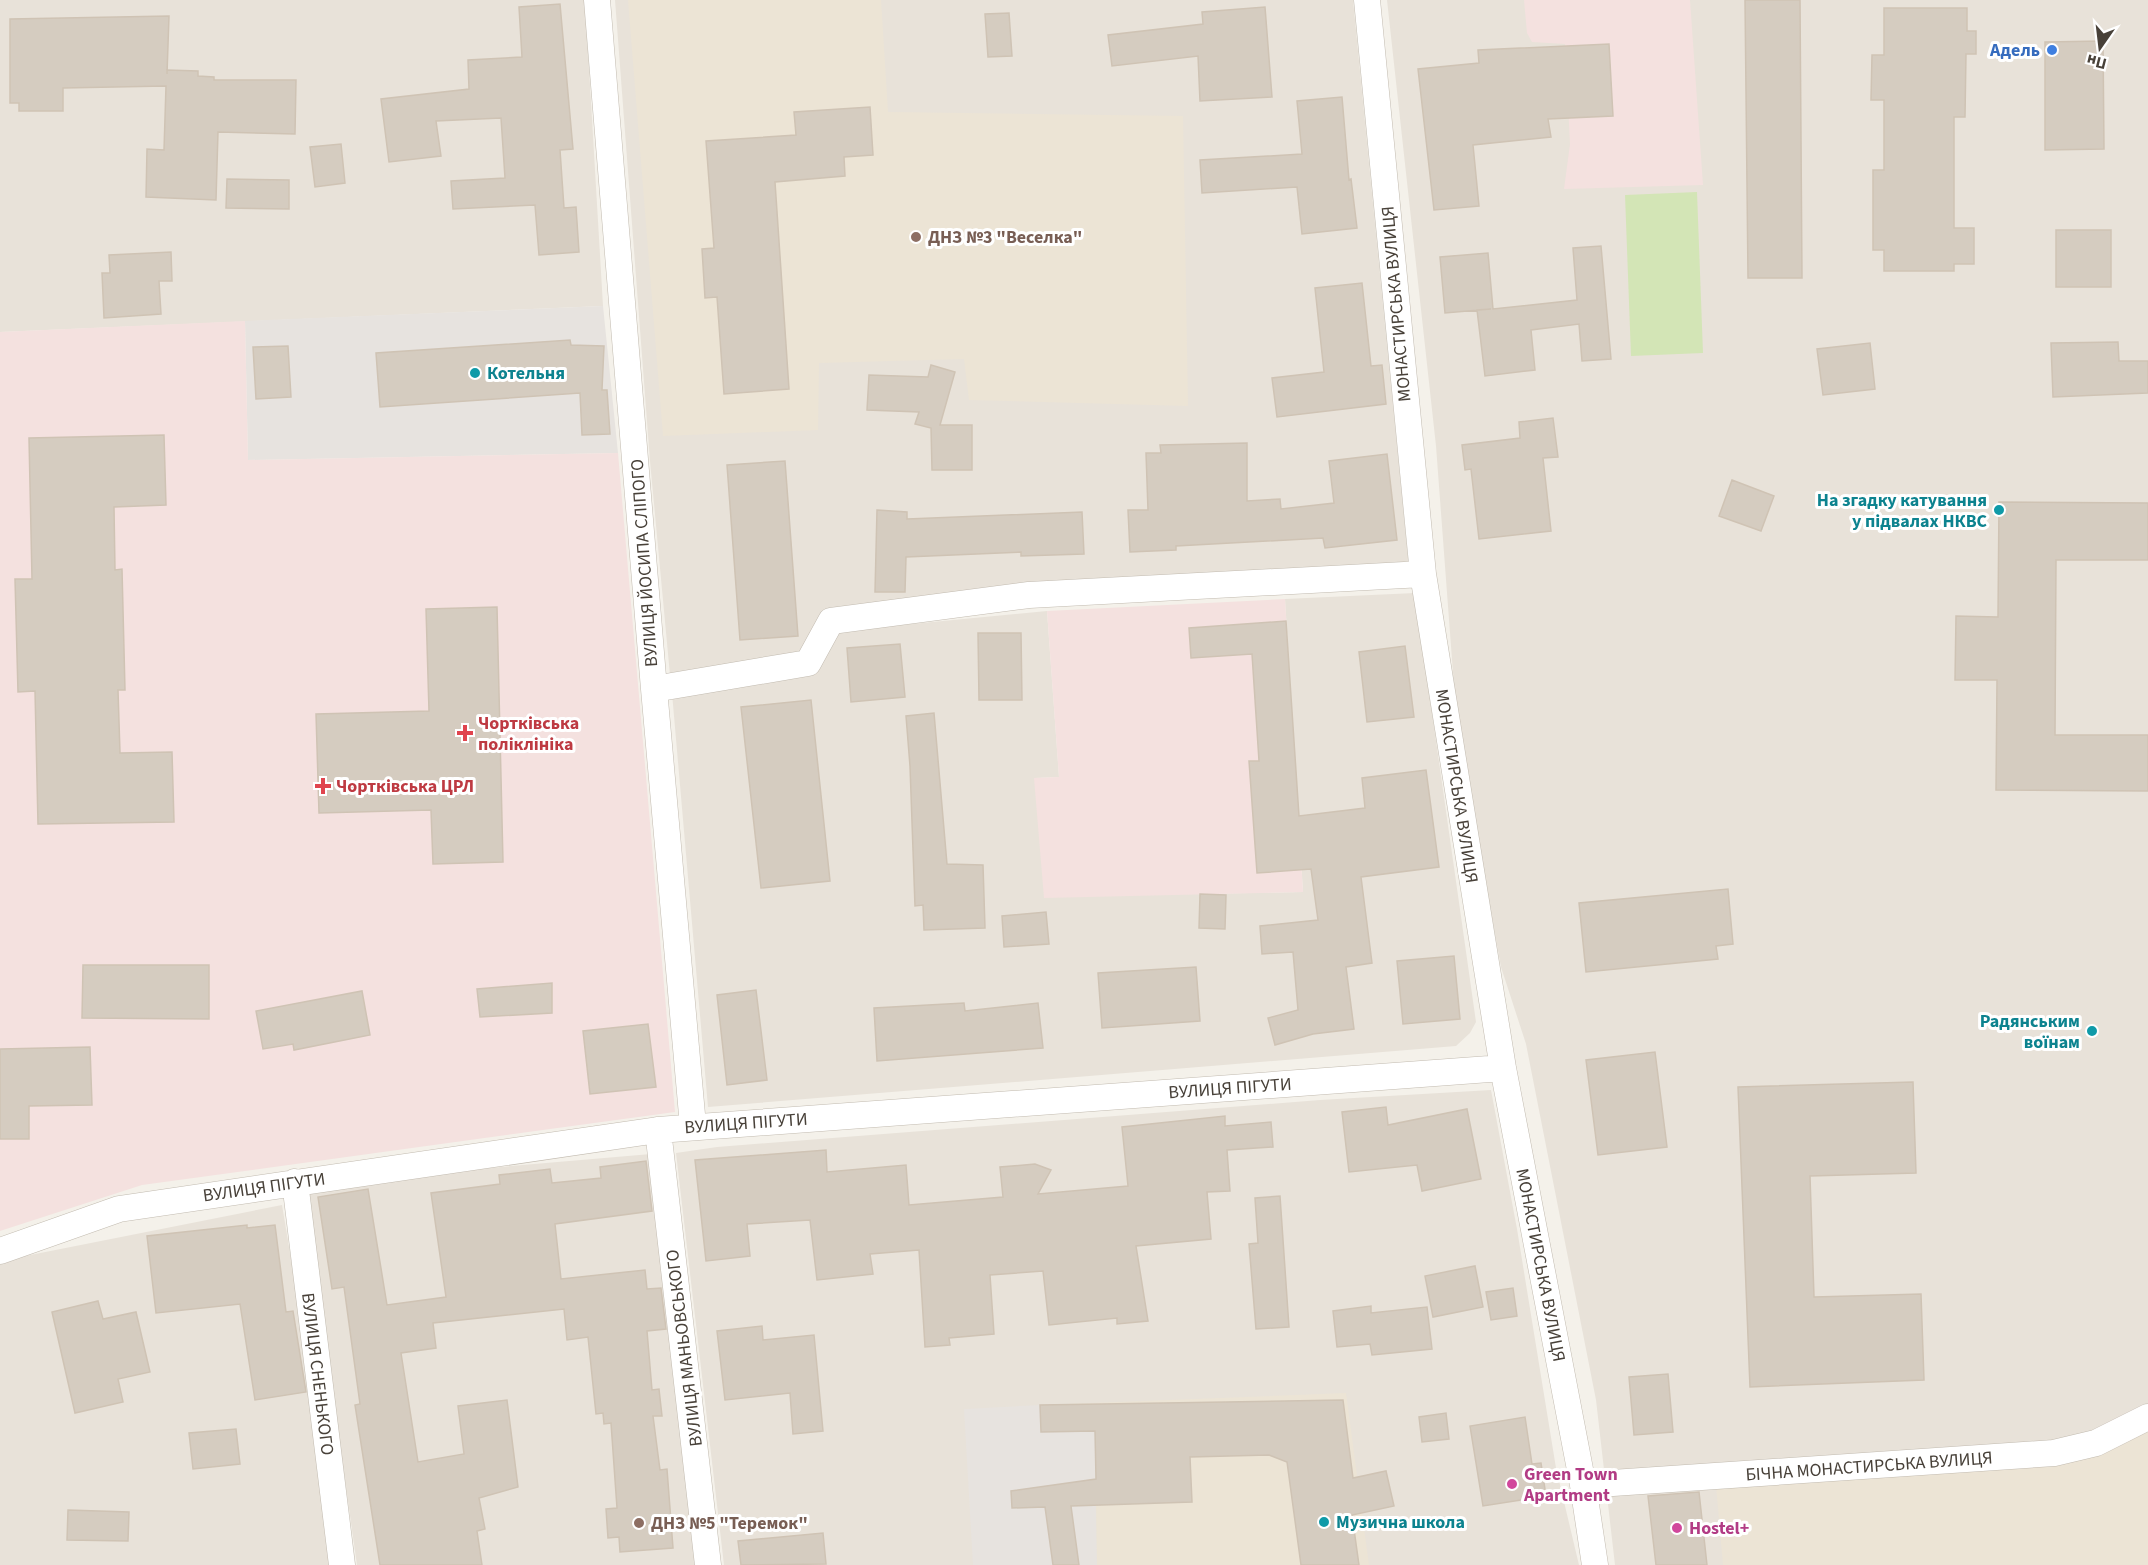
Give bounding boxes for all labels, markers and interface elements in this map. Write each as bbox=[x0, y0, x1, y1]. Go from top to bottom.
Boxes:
north arrow bbox=[2070, 18, 2130, 78]
place label: Адель bbox=[1989, 38, 2040, 63]
marker: Адель bbox=[2045, 43, 2059, 57]
text: Пн bbox=[2084, 49, 2109, 75]
street label: МОНАСТИРСЬКА ВУЛИЦЯ bbox=[1375, 205, 1418, 403]
place label: ДНЗ №3 "Веселка" bbox=[928, 225, 1082, 250]
marker: ДНЗ №3 "Веселка" bbox=[909, 230, 923, 244]
place label: Котельня bbox=[487, 361, 565, 386]
marker: Котельня bbox=[468, 366, 482, 380]
street label: ВУЛИЦЯ ЙОСИПА СЛІПОГО bbox=[625, 458, 664, 668]
place label: На згадку катування у підвалах НКВС bbox=[1817, 488, 1988, 534]
marker: На згадку катування у підвалах НКВС bbox=[1992, 503, 2006, 517]
street label: МОНАСТИРСЬКА ВУЛИЦЯ bbox=[1429, 687, 1484, 885]
place label: Чортківська поліклініка bbox=[478, 711, 579, 757]
marker: Чортківська поліклініка bbox=[456, 724, 474, 742]
place label: Чортківська ЦРЛ bbox=[336, 774, 474, 799]
marker: Чортківська ЦРЛ bbox=[314, 777, 332, 795]
place label: Радянським воїнам bbox=[1980, 1009, 2080, 1055]
marker: Радянським воїнам bbox=[2085, 1024, 2099, 1038]
street label: ВУЛИЦЯ ПІГУТИ bbox=[1168, 1072, 1293, 1105]
street label: ВУЛИЦЯ ПІГУТИ bbox=[684, 1107, 809, 1140]
street label: МОНАСТИРСЬКА ВУЛИЦЯ bbox=[1509, 1166, 1572, 1364]
street label: ВУЛИЦЯ ПІГУТИ bbox=[201, 1167, 327, 1208]
street label: ВУЛИЦЯ МАНЬОВСЬКОГО bbox=[660, 1248, 709, 1448]
street label: ВУЛИЦЯ СНЕНЬКОГО bbox=[295, 1291, 340, 1457]
street label: БІЧНА МОНАСТИРСЬКА ВУЛИЦЯ bbox=[1745, 1445, 1993, 1488]
place label: Green Town Apartment bbox=[1523, 1462, 1618, 1508]
marker: Green Town Apartment bbox=[1505, 1477, 1519, 1491]
place label: Музична школа bbox=[1336, 1510, 1465, 1535]
place label: ДНЗ №5 "Теремок" bbox=[651, 1511, 808, 1536]
marker: Музична школа bbox=[1317, 1515, 1331, 1529]
marker: ДНЗ №5 "Теремок" bbox=[632, 1516, 646, 1530]
place label: Hostel+ bbox=[1689, 1516, 1749, 1541]
marker: Hostel+ bbox=[1670, 1521, 1684, 1535]

